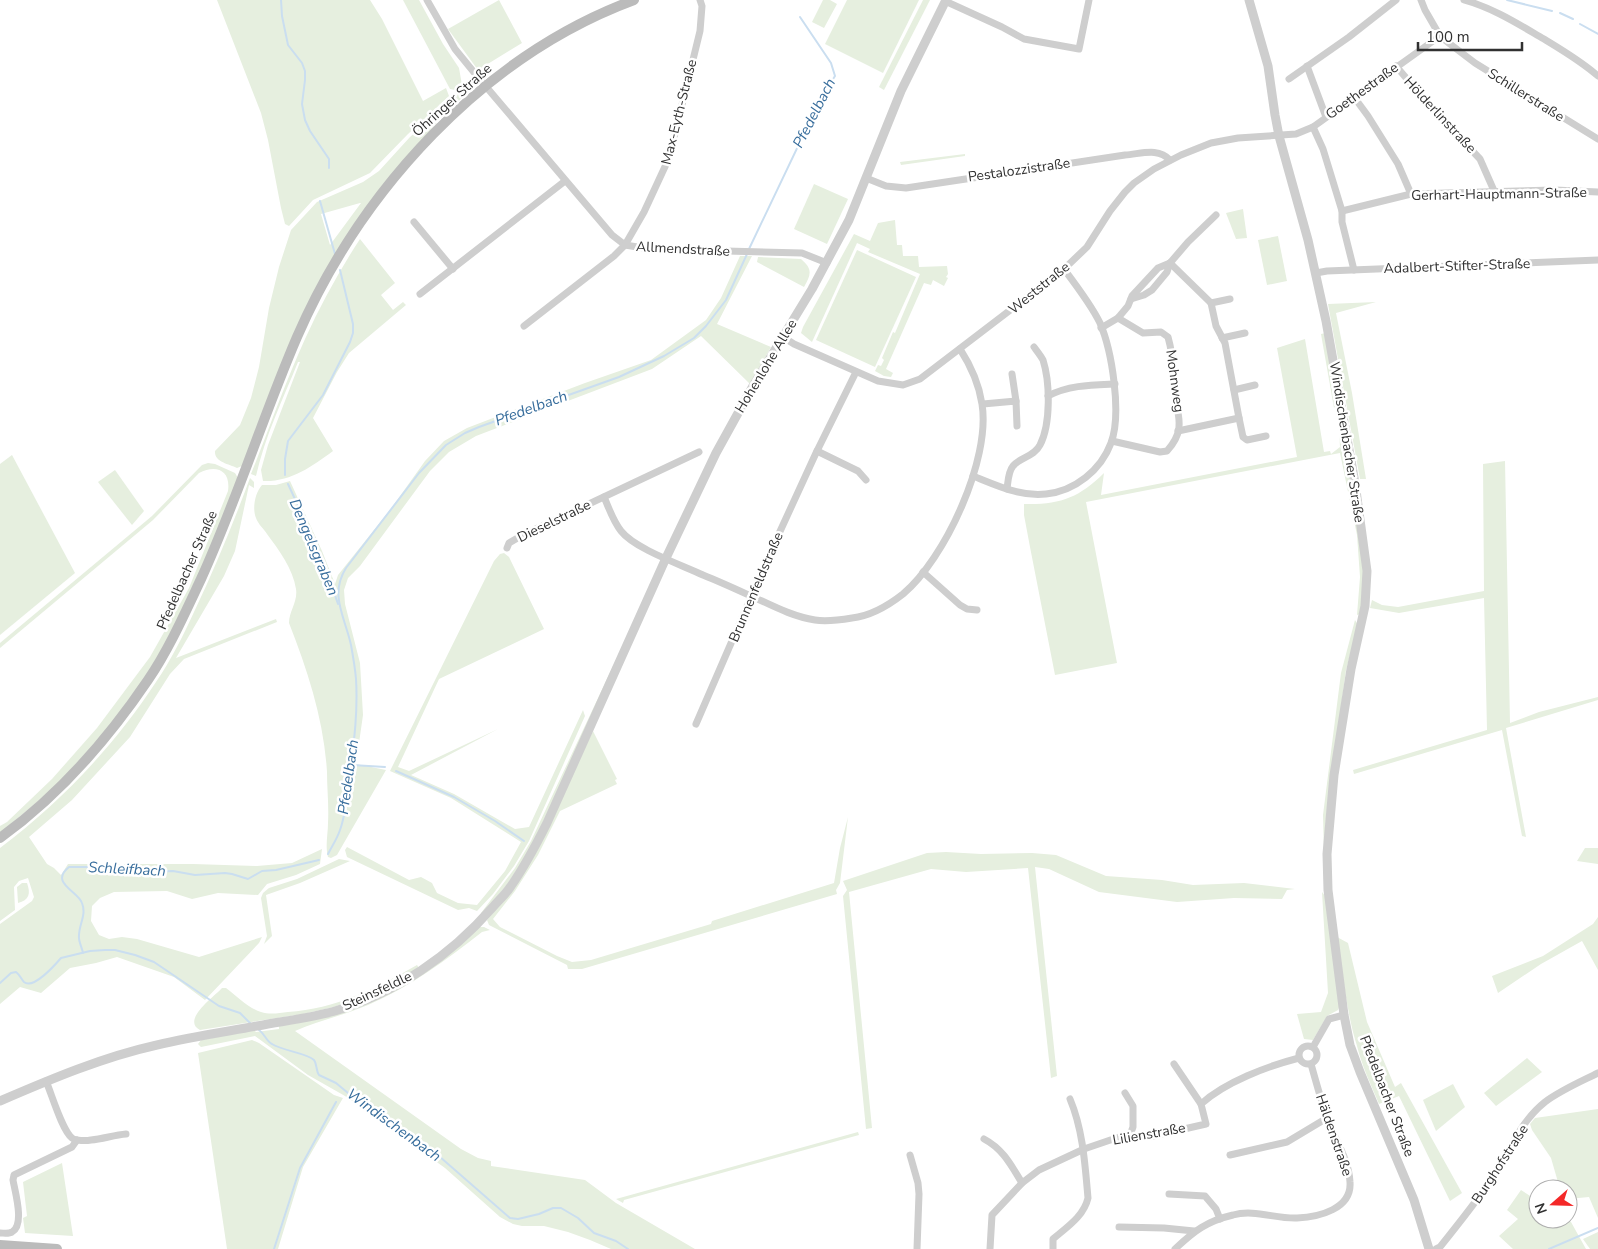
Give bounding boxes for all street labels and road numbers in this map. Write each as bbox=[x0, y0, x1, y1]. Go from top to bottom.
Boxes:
street label: Max-Eyth-Straße bbox=[657, 57, 701, 167]
street label: Goethestraße bbox=[1322, 58, 1402, 124]
street label: Öhringer Straße bbox=[408, 59, 496, 141]
street label: Schillerstraße bbox=[1484, 64, 1568, 126]
street label: Hölderlinstraße bbox=[1399, 73, 1481, 157]
street label: Pestalozzistraße bbox=[967, 153, 1071, 187]
street label: Gerhart-Hauptmann-Straße bbox=[1411, 183, 1587, 205]
street label: Allmendstraße bbox=[636, 237, 730, 261]
street label: Adalbert-Stifter-Straße bbox=[1383, 254, 1531, 278]
street label: Weststraße bbox=[1004, 257, 1074, 319]
street label: Hohenlohe Allee bbox=[731, 316, 801, 416]
street label: Mohnweg bbox=[1161, 349, 1189, 413]
street label: Windischenbacher Straße bbox=[1325, 360, 1369, 524]
street label: Dieselstraße bbox=[514, 495, 594, 547]
street label: Pfedelbacher Straße bbox=[152, 507, 222, 633]
street label: Brunnenfeldstraße bbox=[724, 529, 788, 645]
street label: Steinsfeldle bbox=[339, 967, 415, 1015]
street label: Pfedelbacher Straße bbox=[1355, 1033, 1419, 1159]
street label: Häldenstraße bbox=[1311, 1091, 1357, 1179]
street label: Lilienstraße bbox=[1111, 1118, 1187, 1150]
street label: Burghofstraße bbox=[1467, 1121, 1533, 1207]

